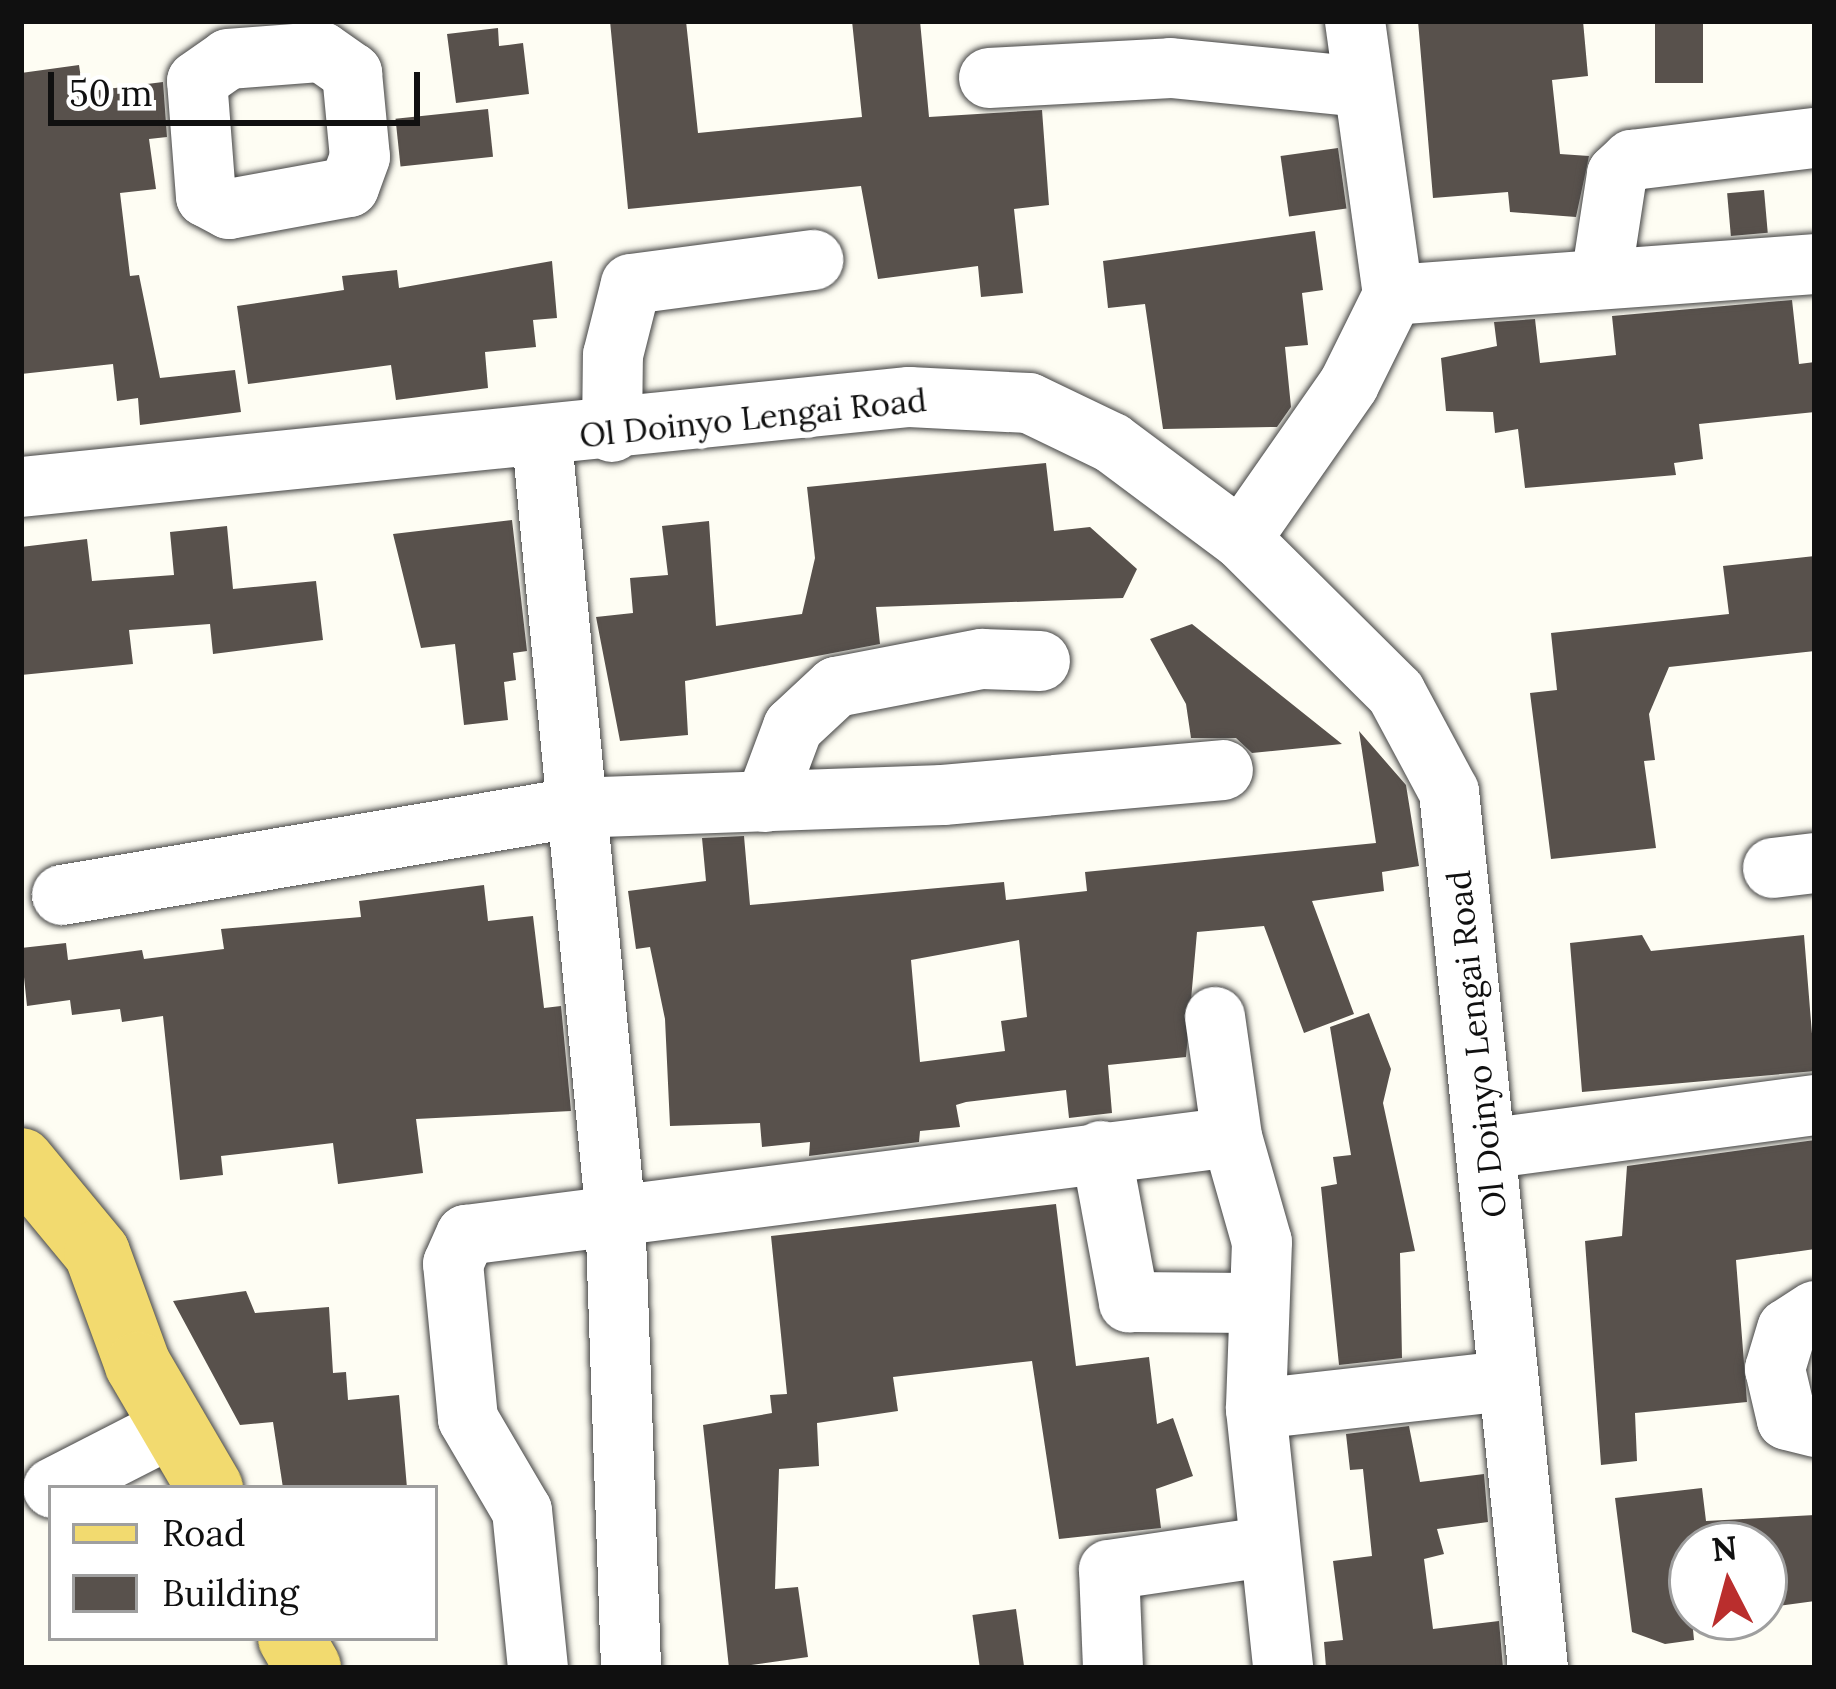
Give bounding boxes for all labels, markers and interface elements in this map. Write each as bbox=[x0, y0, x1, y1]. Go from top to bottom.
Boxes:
scale bar bbox=[54, 48, 426, 122]
text: 50 m bbox=[69, 70, 153, 116]
street label: Ol Doinyo Lengai Road bbox=[578, 380, 928, 456]
street label: Ol Doinyo Lengai Road bbox=[1439, 869, 1515, 1219]
legend bbox=[48, 1485, 438, 1641]
text: Road bbox=[162, 1510, 246, 1556]
north arrow bbox=[1668, 1521, 1788, 1641]
text: N bbox=[1710, 1526, 1739, 1570]
text: Building bbox=[162, 1570, 299, 1616]

